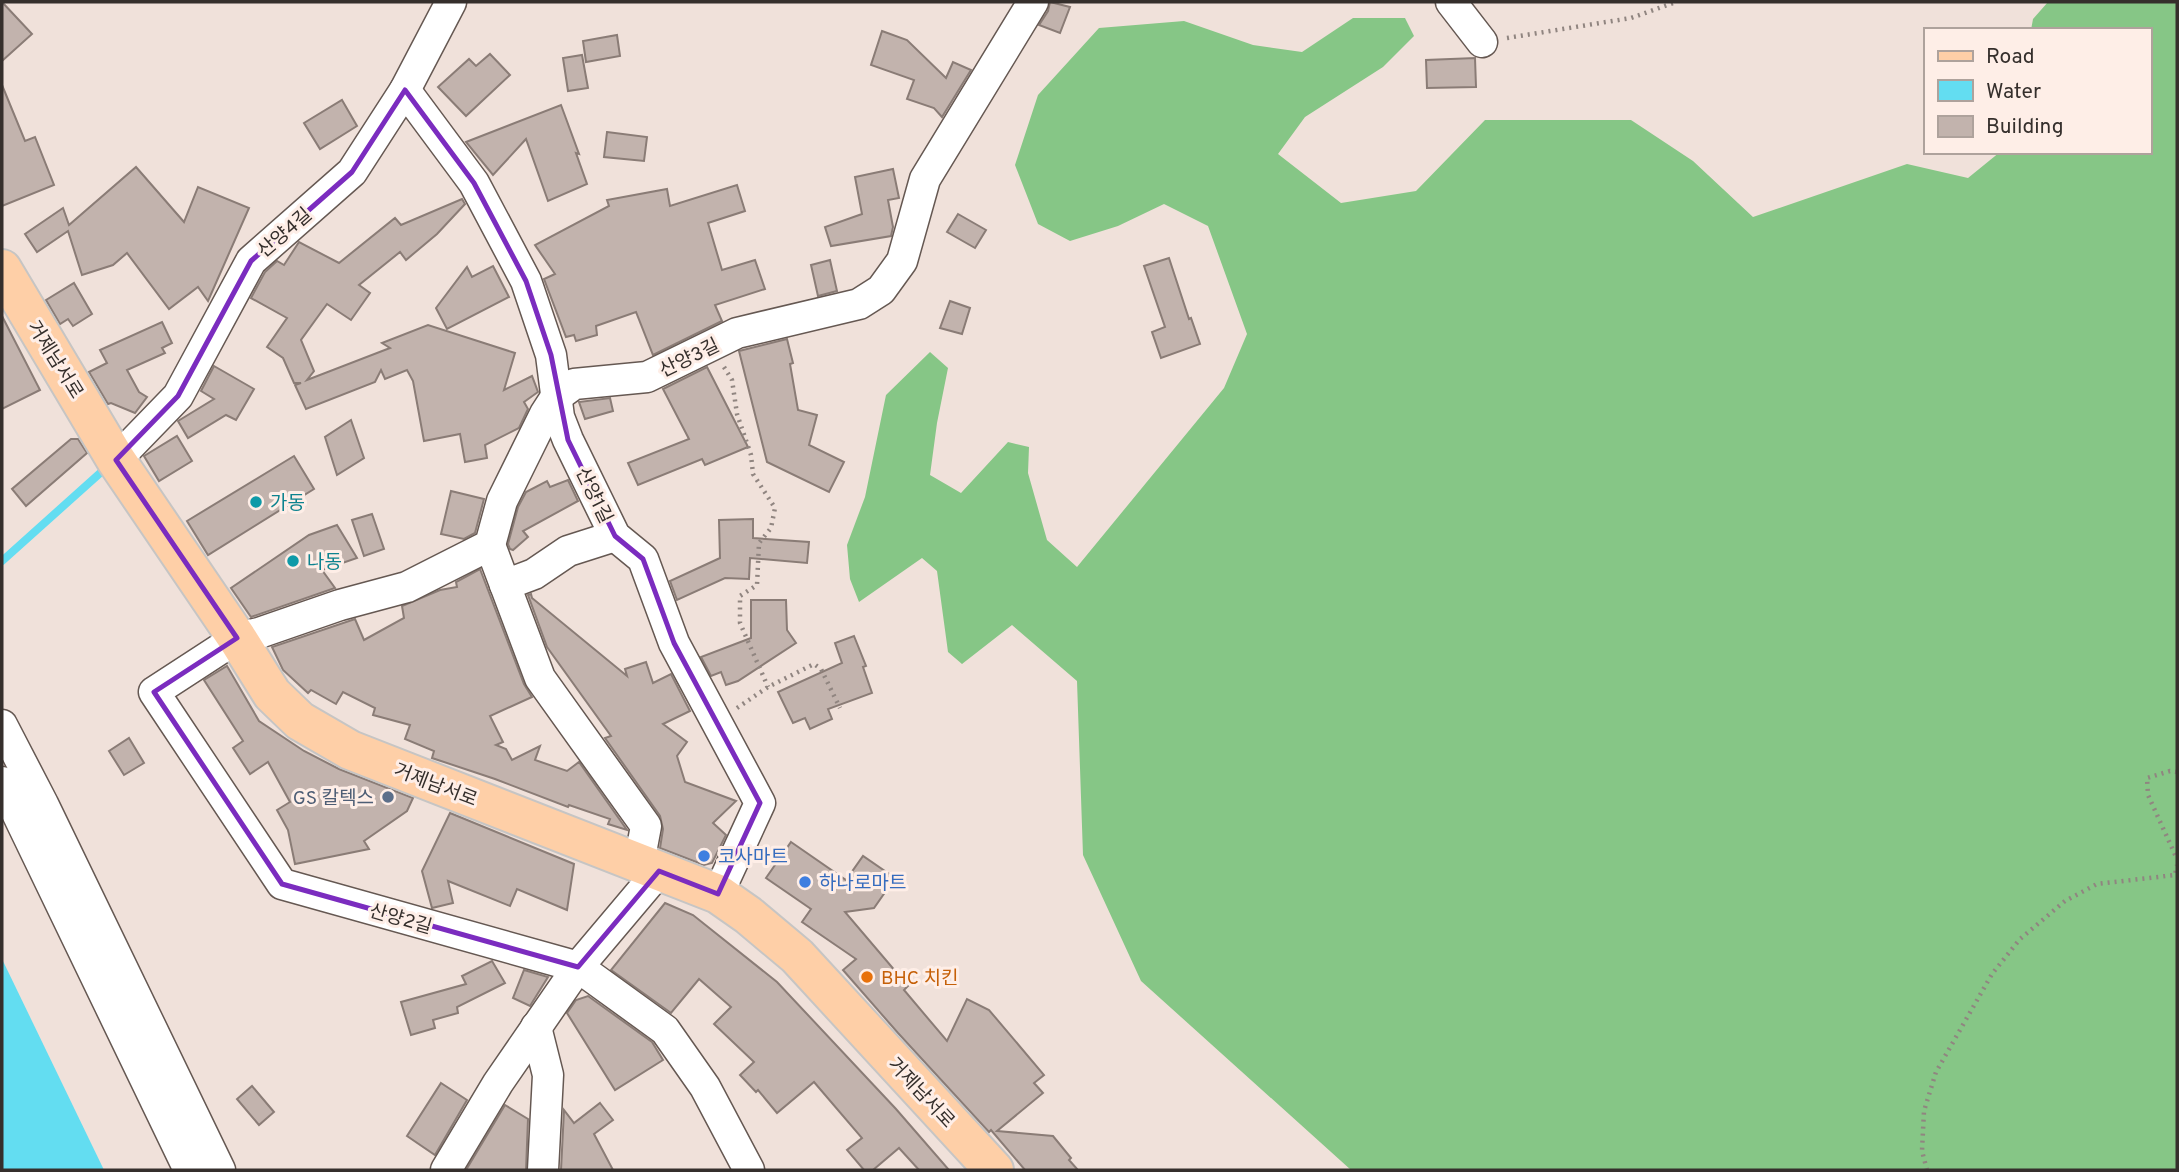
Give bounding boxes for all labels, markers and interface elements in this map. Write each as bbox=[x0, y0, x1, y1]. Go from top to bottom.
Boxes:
legend bbox=[1924, 28, 2151, 154]
text: Road bbox=[1986, 44, 2035, 71]
text: Water bbox=[1986, 79, 2041, 106]
text: Building bbox=[1986, 114, 2064, 141]
street label: 산양4길 bbox=[253, 203, 317, 264]
street label: 거제남서로 bbox=[21, 317, 88, 403]
street label: 산양3길 bbox=[656, 334, 724, 384]
street label: 산양1길 bbox=[569, 464, 617, 528]
place label: 가동 bbox=[270, 492, 305, 516]
marker: 가동 bbox=[248, 494, 264, 510]
place label: 나동 bbox=[307, 551, 342, 575]
marker: 나동 bbox=[285, 553, 301, 569]
street label: 거제남서로 bbox=[390, 759, 480, 813]
place label: GS 칼텍스 bbox=[293, 787, 374, 811]
marker: GS 칼텍스 bbox=[380, 789, 396, 805]
place label: 코사마트 bbox=[718, 846, 788, 870]
marker: 코사마트 bbox=[696, 848, 712, 864]
place label: 하나로마트 bbox=[819, 872, 906, 896]
marker: 하나로마트 bbox=[797, 874, 813, 890]
street label: 산양2길 bbox=[366, 900, 435, 940]
place label: BHC 치킨 bbox=[881, 967, 958, 991]
marker: BHC 치킨 bbox=[859, 969, 875, 985]
street label: 거제남서로 bbox=[882, 1053, 959, 1134]

